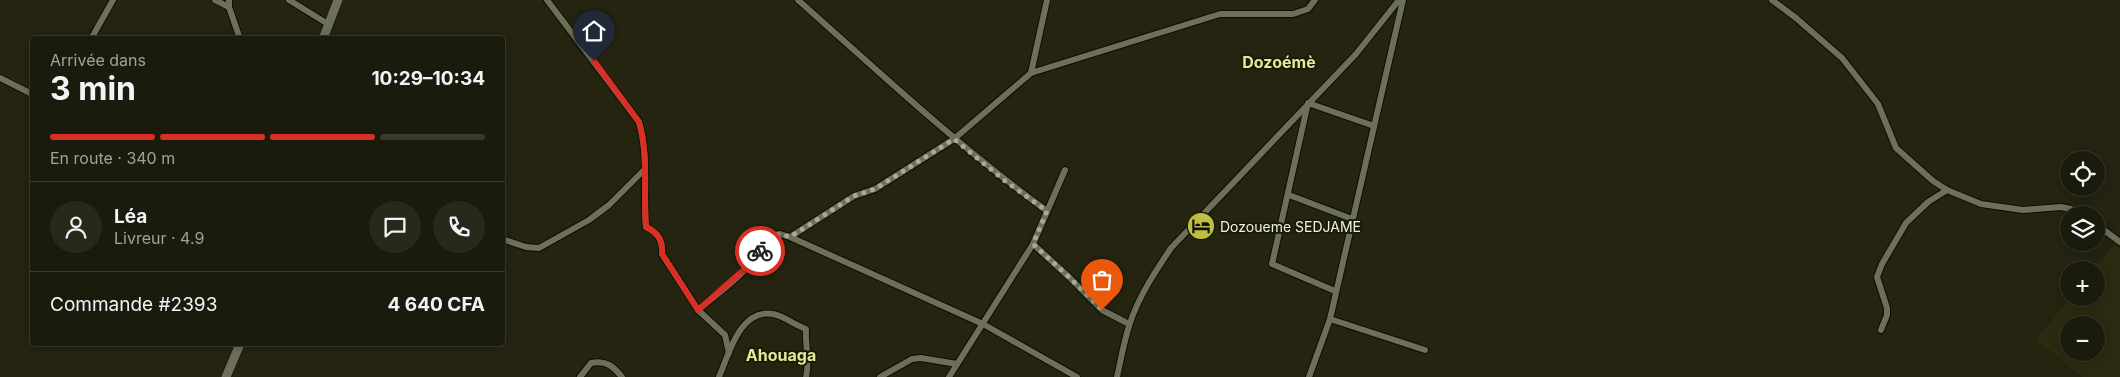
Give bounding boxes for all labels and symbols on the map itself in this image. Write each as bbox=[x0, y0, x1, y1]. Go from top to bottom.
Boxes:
pin bbox=[573, 10, 615, 61]
district label: Dozoémè bbox=[1242, 52, 1316, 72]
hotel icon: Dozoueme SEDJAME bbox=[1186, 211, 1216, 241]
place label: Dozoueme SEDJAME bbox=[1220, 218, 1361, 235]
courier bbox=[735, 226, 785, 276]
pin bbox=[1081, 259, 1123, 310]
district label: Ahouaga bbox=[746, 345, 816, 365]

